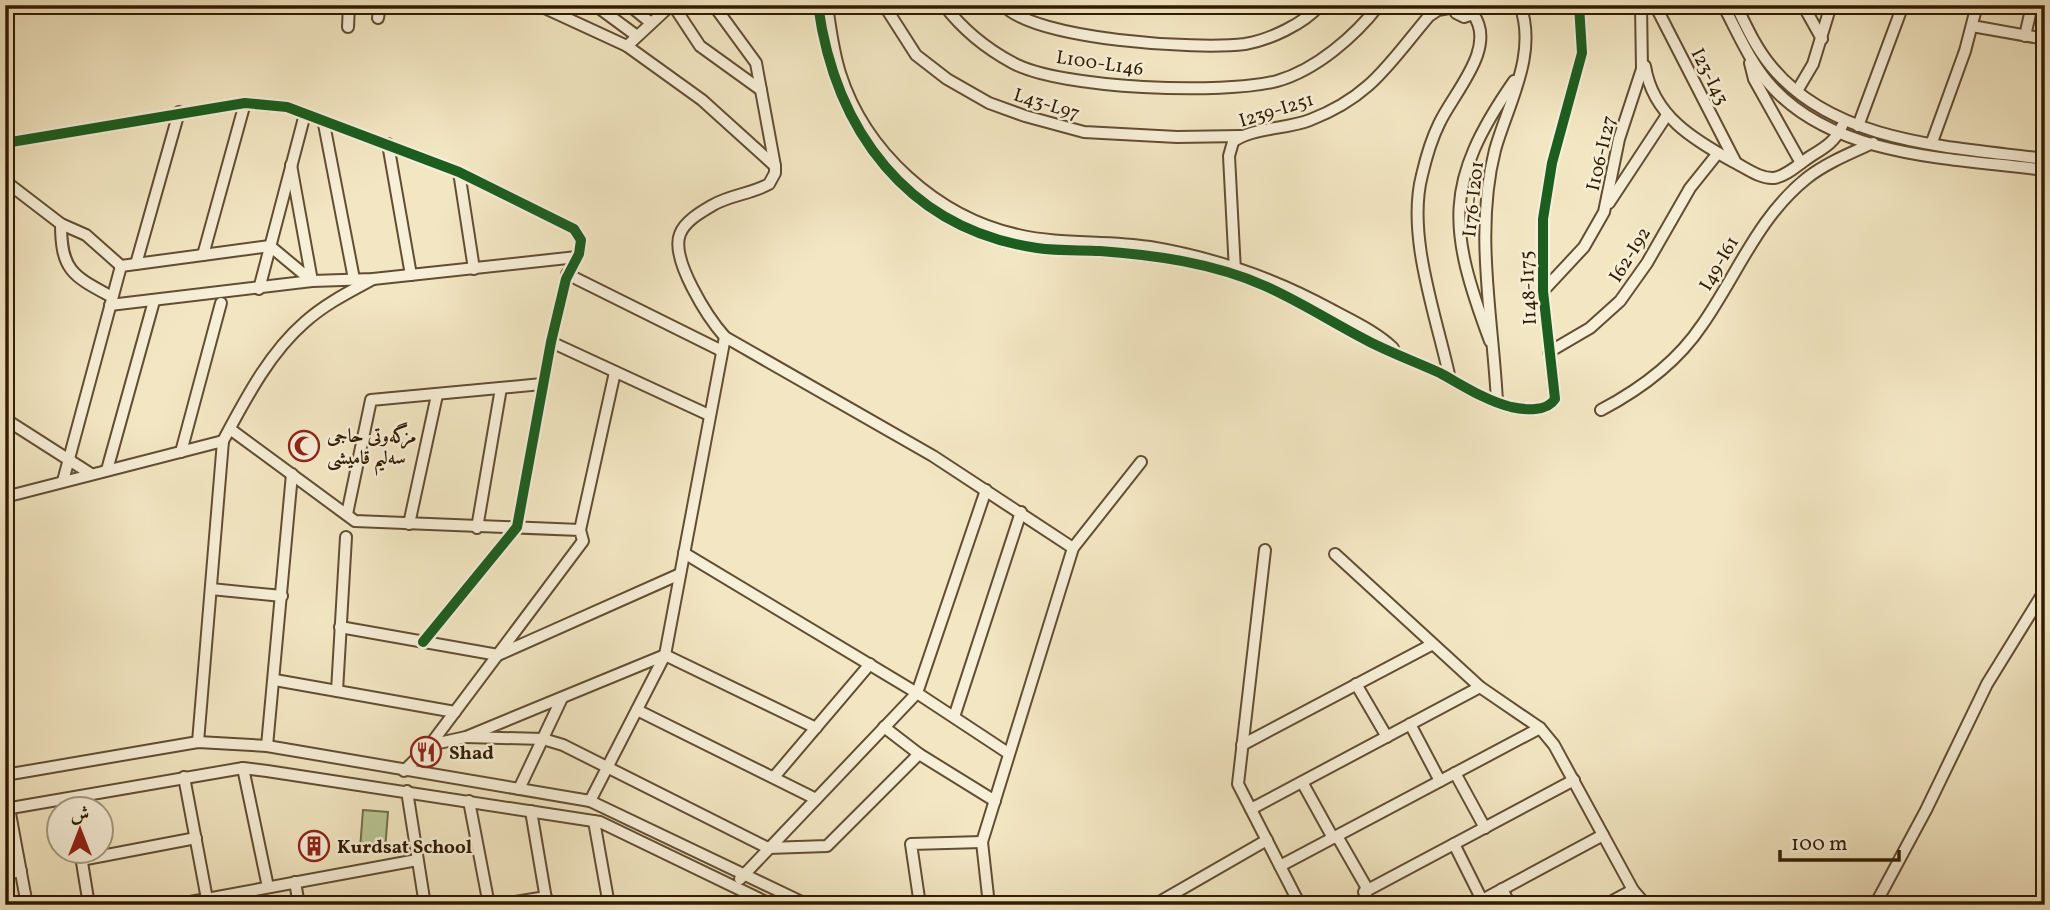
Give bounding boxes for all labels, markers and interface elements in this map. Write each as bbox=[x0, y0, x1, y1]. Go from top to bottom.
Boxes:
street label: I23-I43 bbox=[1684, 44, 1735, 110]
street label: L100-L146 bbox=[1054, 45, 1145, 83]
street label: L43-L97 bbox=[1010, 83, 1083, 127]
street label: I239-I251 bbox=[1236, 87, 1317, 135]
street label: I106-I127 bbox=[1581, 113, 1623, 194]
street label: I176-I201 bbox=[1457, 160, 1491, 239]
street label: I62-I92 bbox=[1604, 222, 1658, 288]
street label: I49-I61 bbox=[1694, 232, 1746, 296]
street label: I148-I175 bbox=[1514, 250, 1544, 326]
place label: مزگەوتی حاجی سەلیم قامیشی bbox=[326, 422, 416, 476]
mosque icon: مزگەوتی حاجی سەلیم قامیشی bbox=[287, 429, 321, 463]
restaurant icon: Shad bbox=[409, 735, 443, 769]
place label: Shad bbox=[449, 741, 494, 767]
north arrow bbox=[46, 794, 116, 864]
text: ش bbox=[71, 802, 89, 828]
scale bar bbox=[1780, 819, 1899, 863]
building icon: Kurdsat School bbox=[297, 829, 331, 863]
text: 100 m bbox=[1791, 830, 1848, 859]
place label: Kurdsat School bbox=[337, 835, 472, 861]

